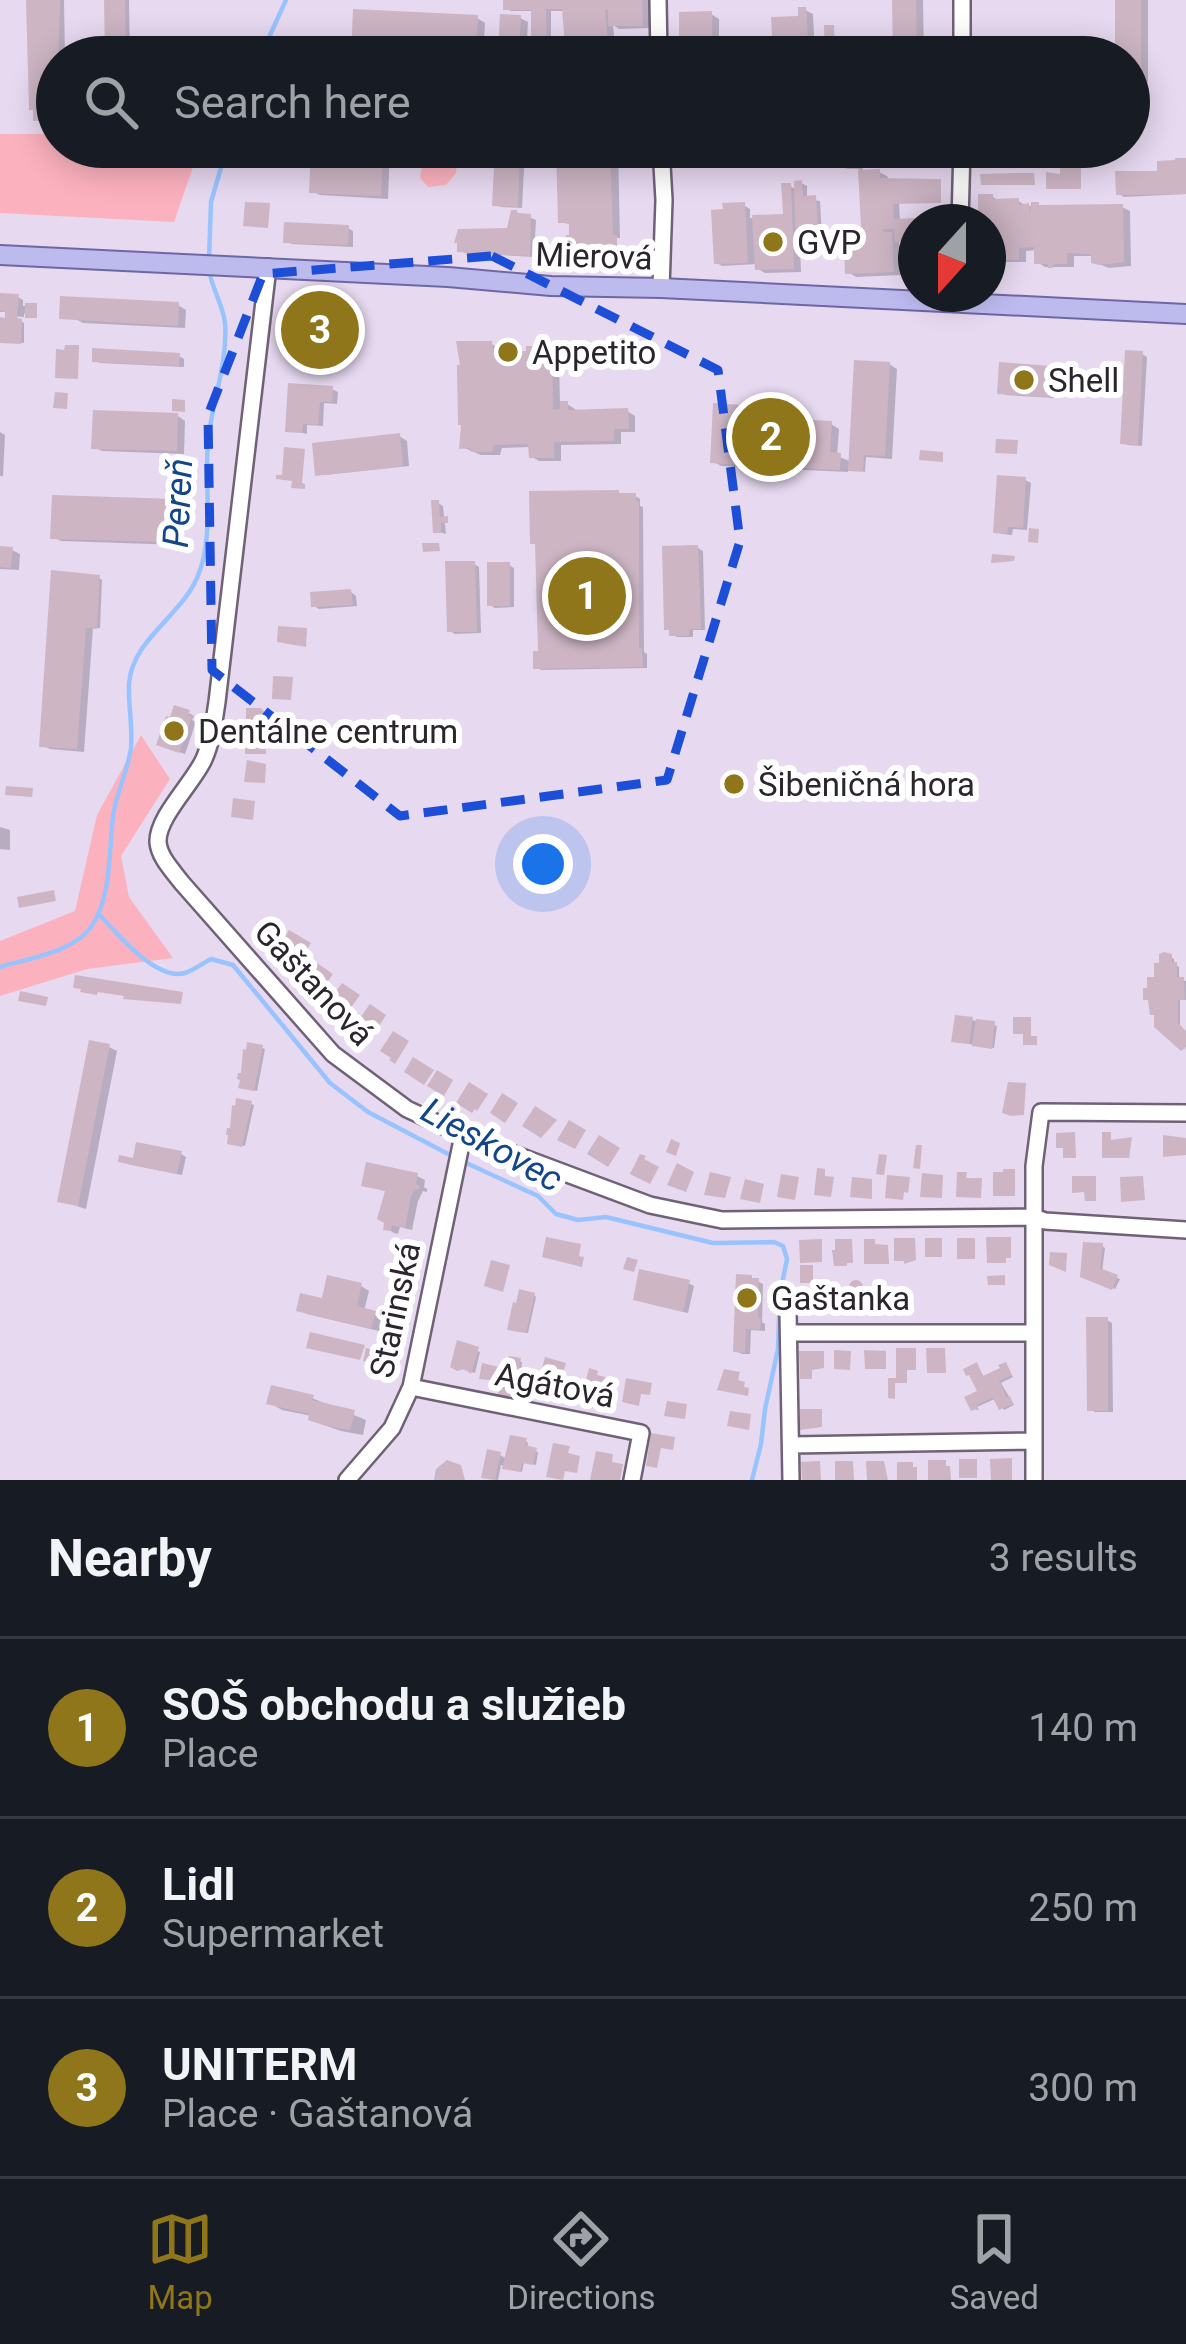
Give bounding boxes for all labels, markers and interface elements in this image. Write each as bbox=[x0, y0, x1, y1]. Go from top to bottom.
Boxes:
search box bbox=[36, 36, 1150, 168]
icon: search bbox=[78, 69, 144, 135]
text: Search here bbox=[174, 76, 411, 129]
north arrow bbox=[898, 204, 1006, 312]
place label: GVP bbox=[797, 223, 861, 262]
marker: GVP bbox=[760, 229, 786, 255]
street label: Mierová bbox=[535, 234, 653, 278]
pin: 3 bbox=[281, 285, 359, 375]
place label: Appetito bbox=[532, 333, 656, 372]
marker: Appetito bbox=[495, 339, 521, 365]
place label: Shell bbox=[1048, 361, 1119, 400]
marker: Shell bbox=[1011, 367, 1037, 393]
pin: 2 bbox=[732, 392, 810, 482]
water label: Pereň bbox=[155, 457, 201, 549]
pin: 1 bbox=[548, 551, 626, 641]
place label: Dentálne centrum bbox=[198, 712, 458, 751]
marker: Dentálne centrum bbox=[161, 718, 187, 744]
place label: Šibeničná hora bbox=[758, 765, 975, 804]
marker: Šibeničná hora bbox=[721, 771, 747, 797]
your location bbox=[513, 834, 573, 894]
street label: Gaštanová bbox=[246, 912, 382, 1054]
water label: Lieskovec bbox=[414, 1089, 570, 1201]
street label: Starinská bbox=[362, 1239, 428, 1381]
place label: Gaštanka bbox=[771, 1279, 910, 1318]
marker: Gaštanka bbox=[734, 1285, 760, 1311]
street label: Agátová bbox=[492, 1354, 618, 1416]
text: Nearby bbox=[48, 1529, 212, 1588]
text: 3 results bbox=[989, 1535, 1138, 1581]
text: SOŠ obchodu a služieb bbox=[162, 1678, 626, 1731]
text: 1 bbox=[76, 1705, 98, 1751]
text: 140 m bbox=[1028, 1705, 1138, 1751]
text: Place bbox=[162, 1731, 258, 1777]
text: Lidl bbox=[162, 1858, 236, 1911]
text: 2 bbox=[76, 1885, 98, 1931]
text: 250 m bbox=[1028, 1885, 1138, 1931]
text: Supermarket bbox=[162, 1911, 384, 1957]
text: UNITERM bbox=[162, 2038, 357, 2091]
text: 3 bbox=[76, 2065, 98, 2111]
text: 300 m bbox=[1028, 2065, 1138, 2111]
text: Place · Gaštanová bbox=[162, 2091, 473, 2137]
tab: Map bbox=[147, 2206, 213, 2317]
tab: Directions bbox=[507, 2206, 656, 2317]
tab: Saved bbox=[950, 2206, 1039, 2317]

